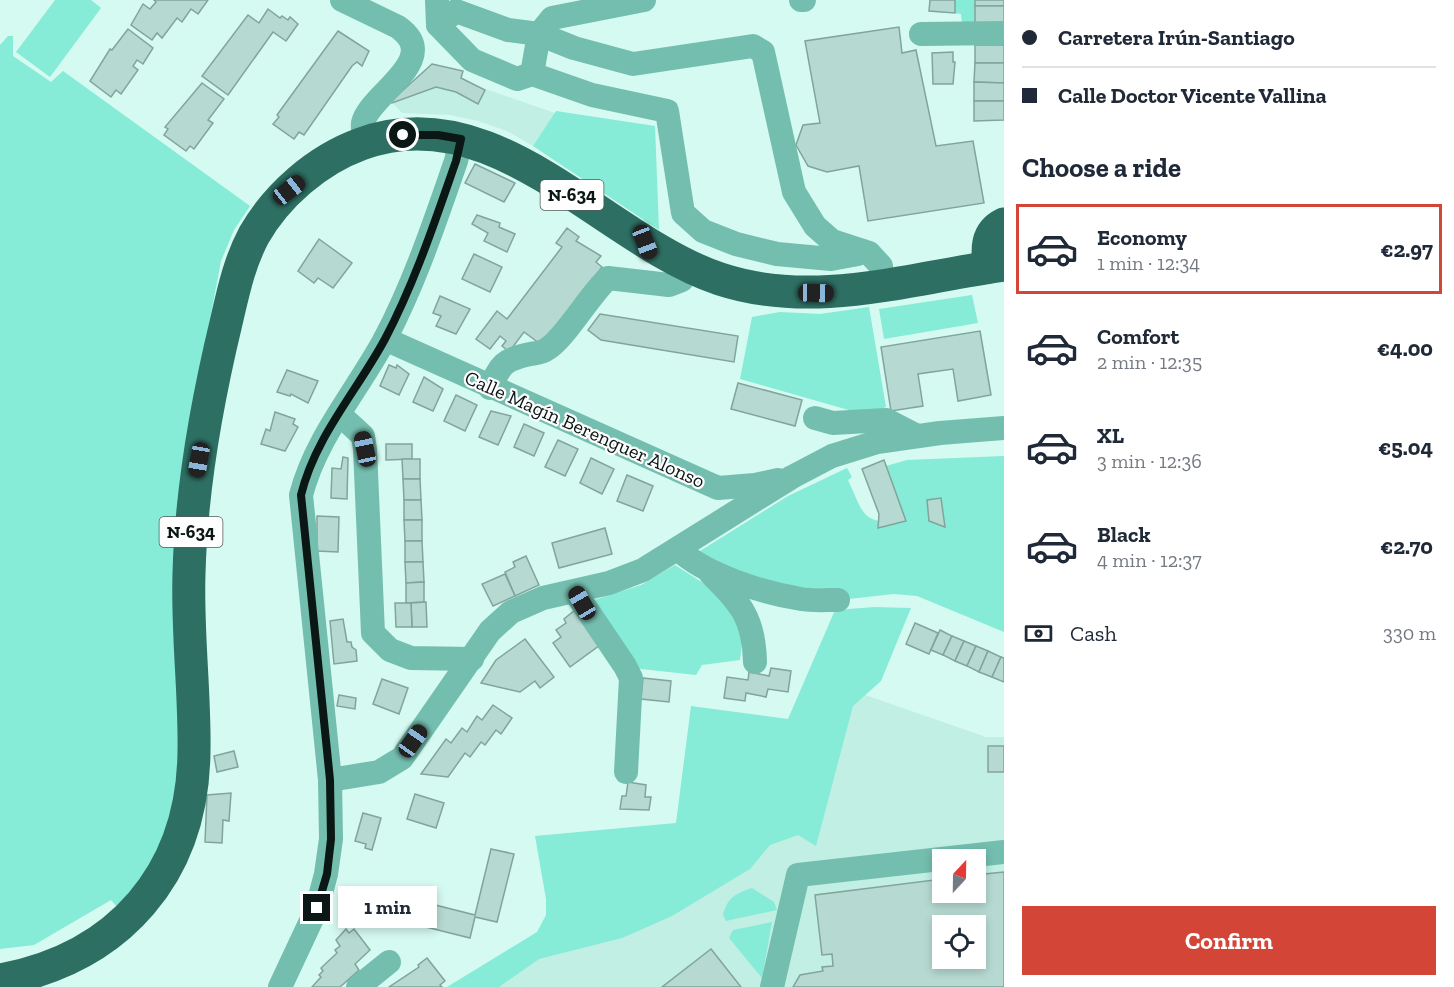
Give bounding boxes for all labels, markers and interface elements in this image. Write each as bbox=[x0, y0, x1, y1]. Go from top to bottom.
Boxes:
text: Carretera Irún-Santiago bbox=[1058, 24, 1295, 51]
text: Calle Doctor Vicente Vallina bbox=[1058, 82, 1327, 109]
route start bbox=[389, 121, 416, 148]
text: Choose a ride bbox=[1022, 152, 1181, 184]
car bbox=[269, 172, 309, 208]
road number: N-634 bbox=[540, 180, 604, 210]
car bbox=[630, 222, 660, 262]
icon: car bbox=[1025, 222, 1079, 276]
text: Economy bbox=[1097, 224, 1187, 251]
text: €2.97 bbox=[1380, 236, 1433, 263]
text: 1 min · 12:34 bbox=[1097, 251, 1200, 275]
car bbox=[798, 284, 834, 302]
icon: car bbox=[1025, 321, 1079, 375]
text: Comfort bbox=[1097, 323, 1179, 350]
text: €4.00 bbox=[1377, 335, 1433, 362]
text: 2 min · 12:35 bbox=[1097, 350, 1202, 374]
street label: Calle Magín Berenguer Alonso bbox=[461, 365, 709, 493]
icon: car bbox=[1025, 420, 1079, 474]
text: XL bbox=[1097, 422, 1124, 449]
car bbox=[352, 430, 378, 468]
text: €5.04 bbox=[1378, 434, 1433, 461]
car bbox=[187, 441, 211, 479]
text: 3 min · 12:36 bbox=[1097, 449, 1202, 473]
road number: N-634 bbox=[160, 517, 222, 547]
icon: car bbox=[1025, 519, 1079, 573]
text: Black bbox=[1097, 521, 1151, 548]
text: €2.70 bbox=[1380, 533, 1433, 560]
text: 4 min · 12:37 bbox=[1097, 548, 1202, 572]
car bbox=[565, 583, 599, 623]
icon: cash bbox=[1022, 617, 1055, 650]
text: Cash bbox=[1070, 620, 1117, 647]
text: 330 m bbox=[1383, 621, 1436, 645]
car bbox=[395, 721, 431, 761]
north arrow bbox=[932, 849, 986, 903]
map controls bbox=[932, 849, 986, 969]
callout: 1 min bbox=[338, 887, 437, 929]
route end bbox=[303, 894, 330, 921]
text: 1 min bbox=[364, 895, 411, 919]
button: Confirm bbox=[1022, 906, 1436, 975]
button: locate bbox=[932, 915, 986, 969]

